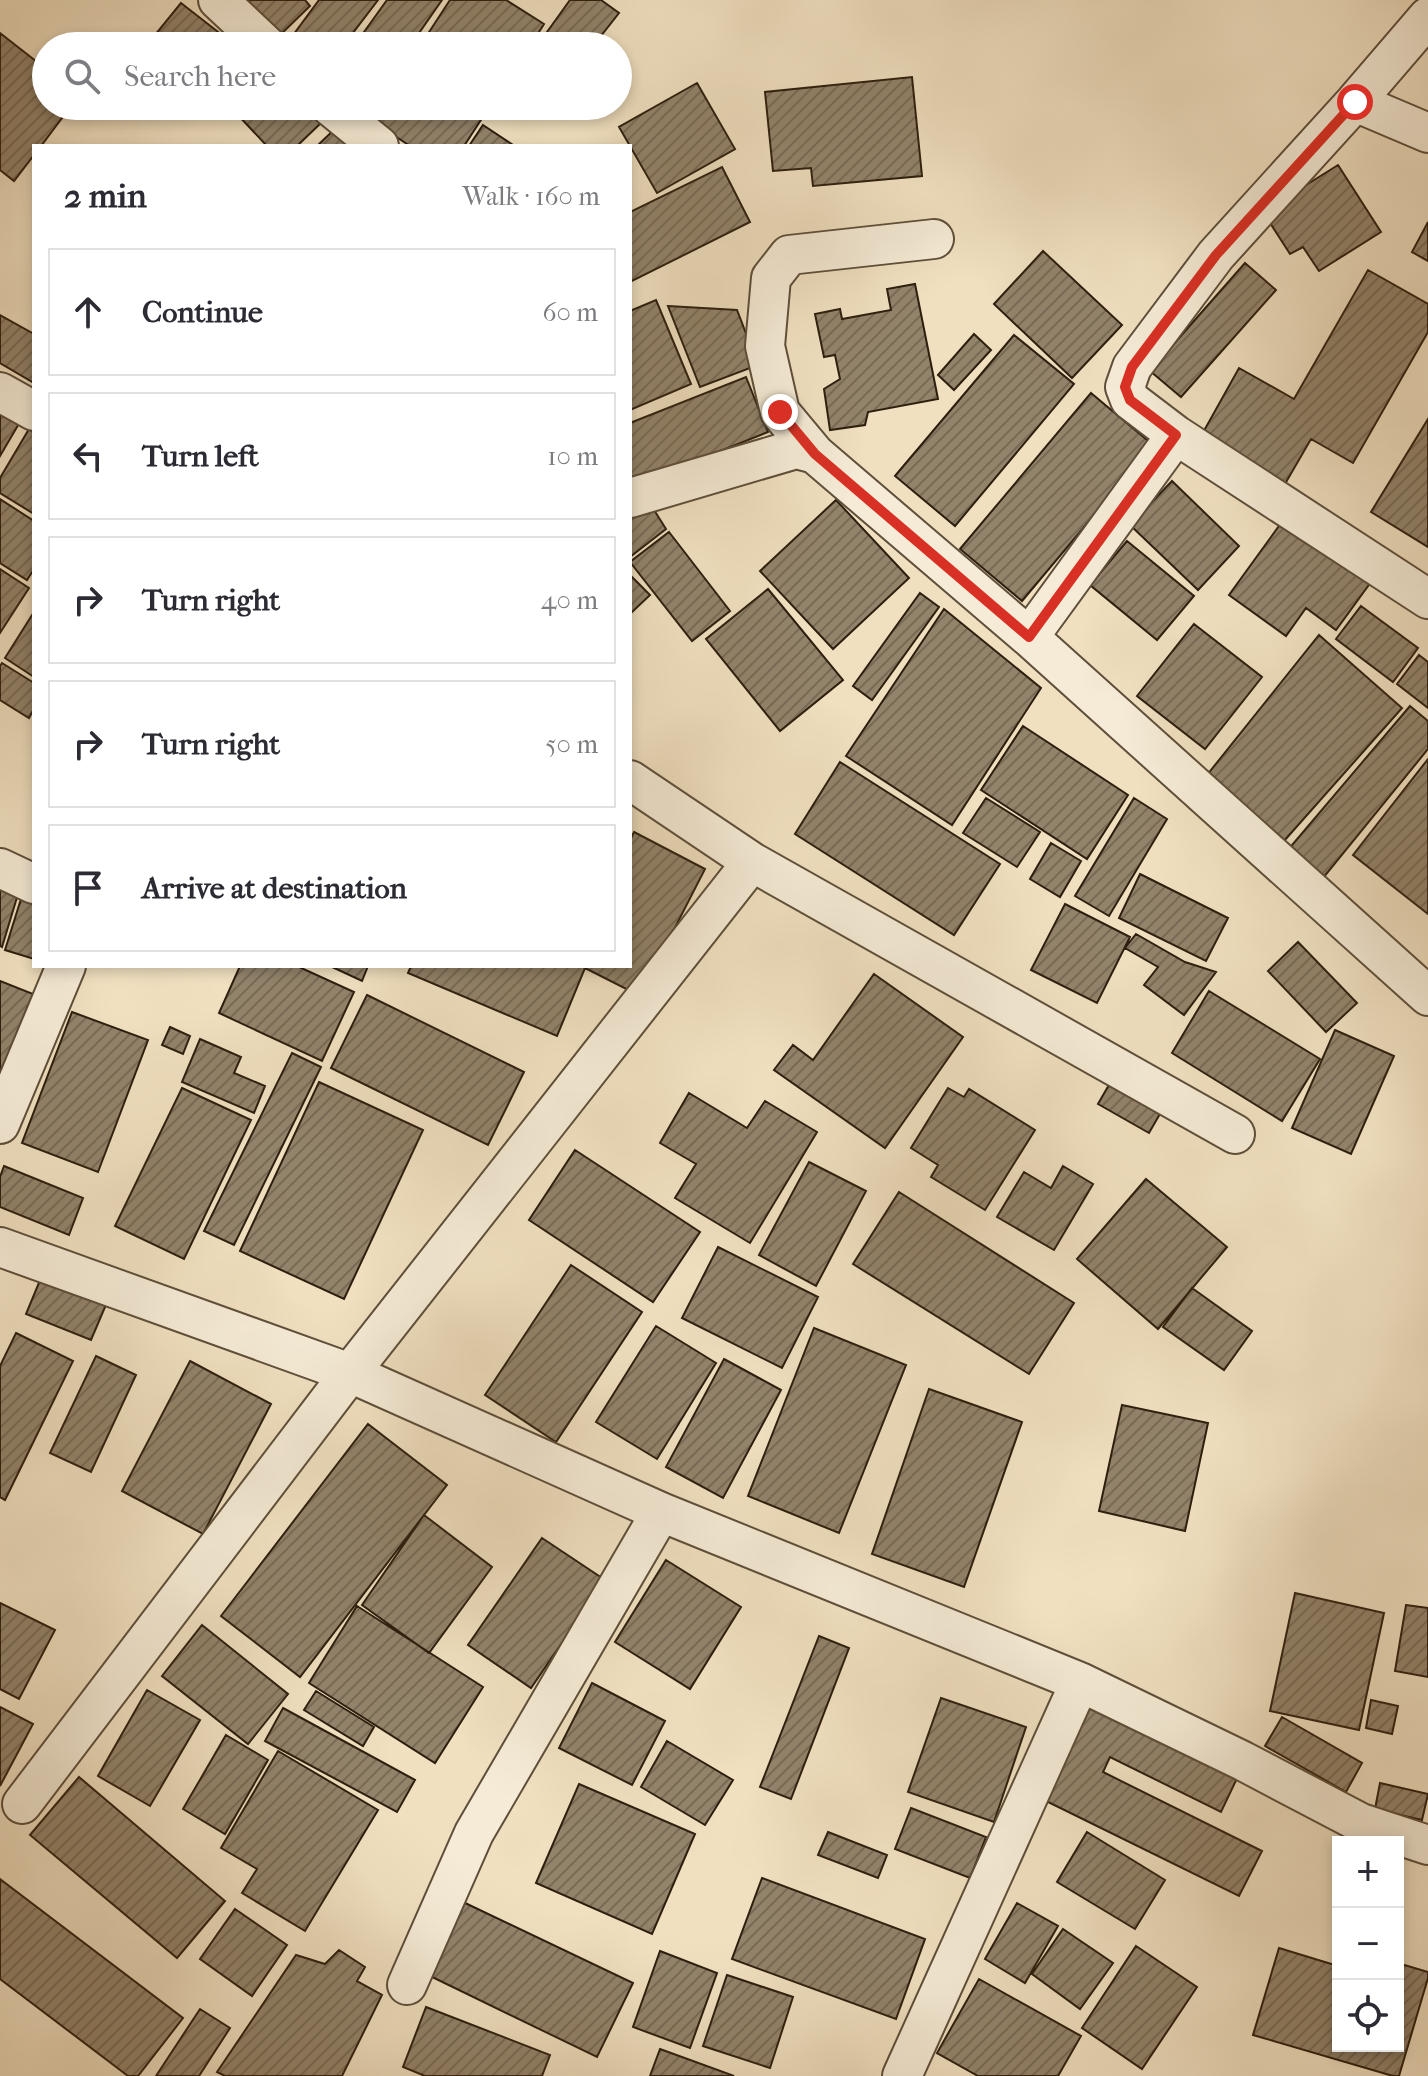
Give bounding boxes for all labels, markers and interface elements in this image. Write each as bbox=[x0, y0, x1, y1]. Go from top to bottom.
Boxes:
search box bbox=[32, 32, 632, 120]
icon: search bbox=[60, 54, 104, 98]
text: Search here bbox=[124, 59, 276, 94]
route start bbox=[1337, 84, 1373, 120]
text: 2 min bbox=[64, 176, 147, 216]
text: Walk · 160 m bbox=[462, 181, 600, 212]
icon: ahead bbox=[66, 290, 110, 334]
text: Continue bbox=[142, 295, 263, 330]
text: 60 m bbox=[542, 297, 598, 328]
route end bbox=[762, 394, 798, 430]
icon: left bbox=[66, 434, 110, 478]
text: Turn left bbox=[142, 439, 259, 474]
text: 10 m bbox=[547, 441, 598, 472]
icon: right bbox=[66, 578, 110, 622]
text: Turn right bbox=[142, 583, 280, 618]
text: 40 m bbox=[541, 585, 598, 616]
icon: right bbox=[66, 722, 110, 766]
text: Turn right bbox=[142, 727, 280, 762]
text: 50 m bbox=[545, 729, 598, 760]
icon: arrive bbox=[66, 866, 110, 910]
text: Arrive at destination bbox=[142, 871, 407, 906]
map controls bbox=[1332, 1836, 1404, 2052]
button: + bbox=[1332, 1836, 1404, 1908]
button: − bbox=[1332, 1908, 1404, 1980]
button: locate bbox=[1332, 1980, 1404, 2052]

